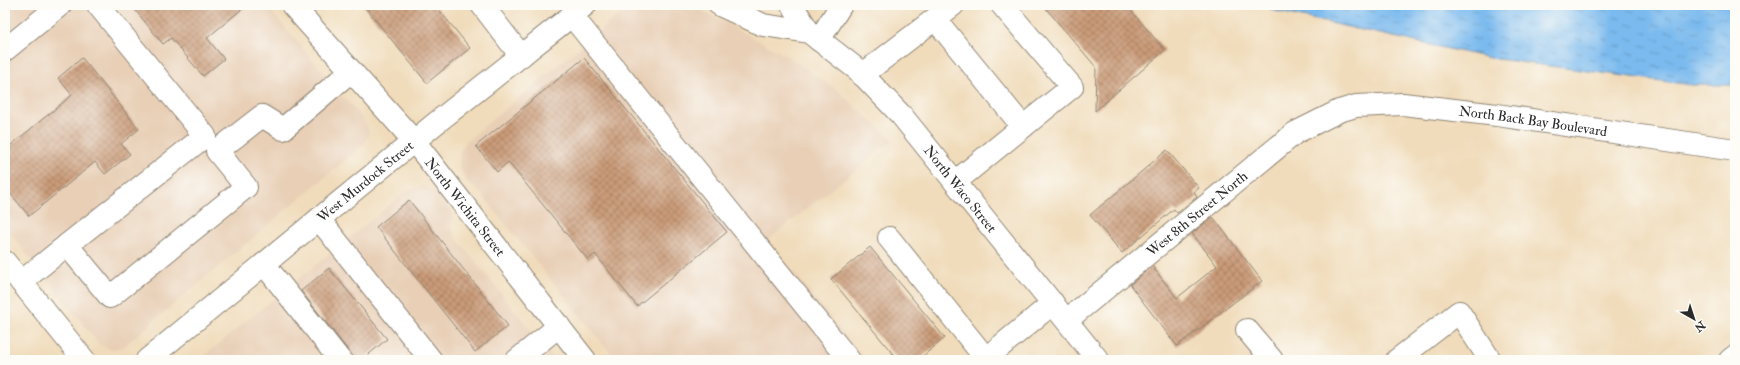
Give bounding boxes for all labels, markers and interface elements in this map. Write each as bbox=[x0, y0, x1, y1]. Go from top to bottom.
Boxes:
street label: North Back Bay Boulevard bbox=[1458, 103, 1608, 140]
street label: West Murdock Street bbox=[313, 137, 417, 227]
street label: North Waco Street bbox=[920, 142, 1001, 236]
street label: North Wichita Street bbox=[421, 154, 509, 260]
street label: West 8th Street North bbox=[1143, 167, 1252, 261]
north arrow bbox=[1674, 299, 1714, 339]
text: N bbox=[1691, 318, 1709, 335]

